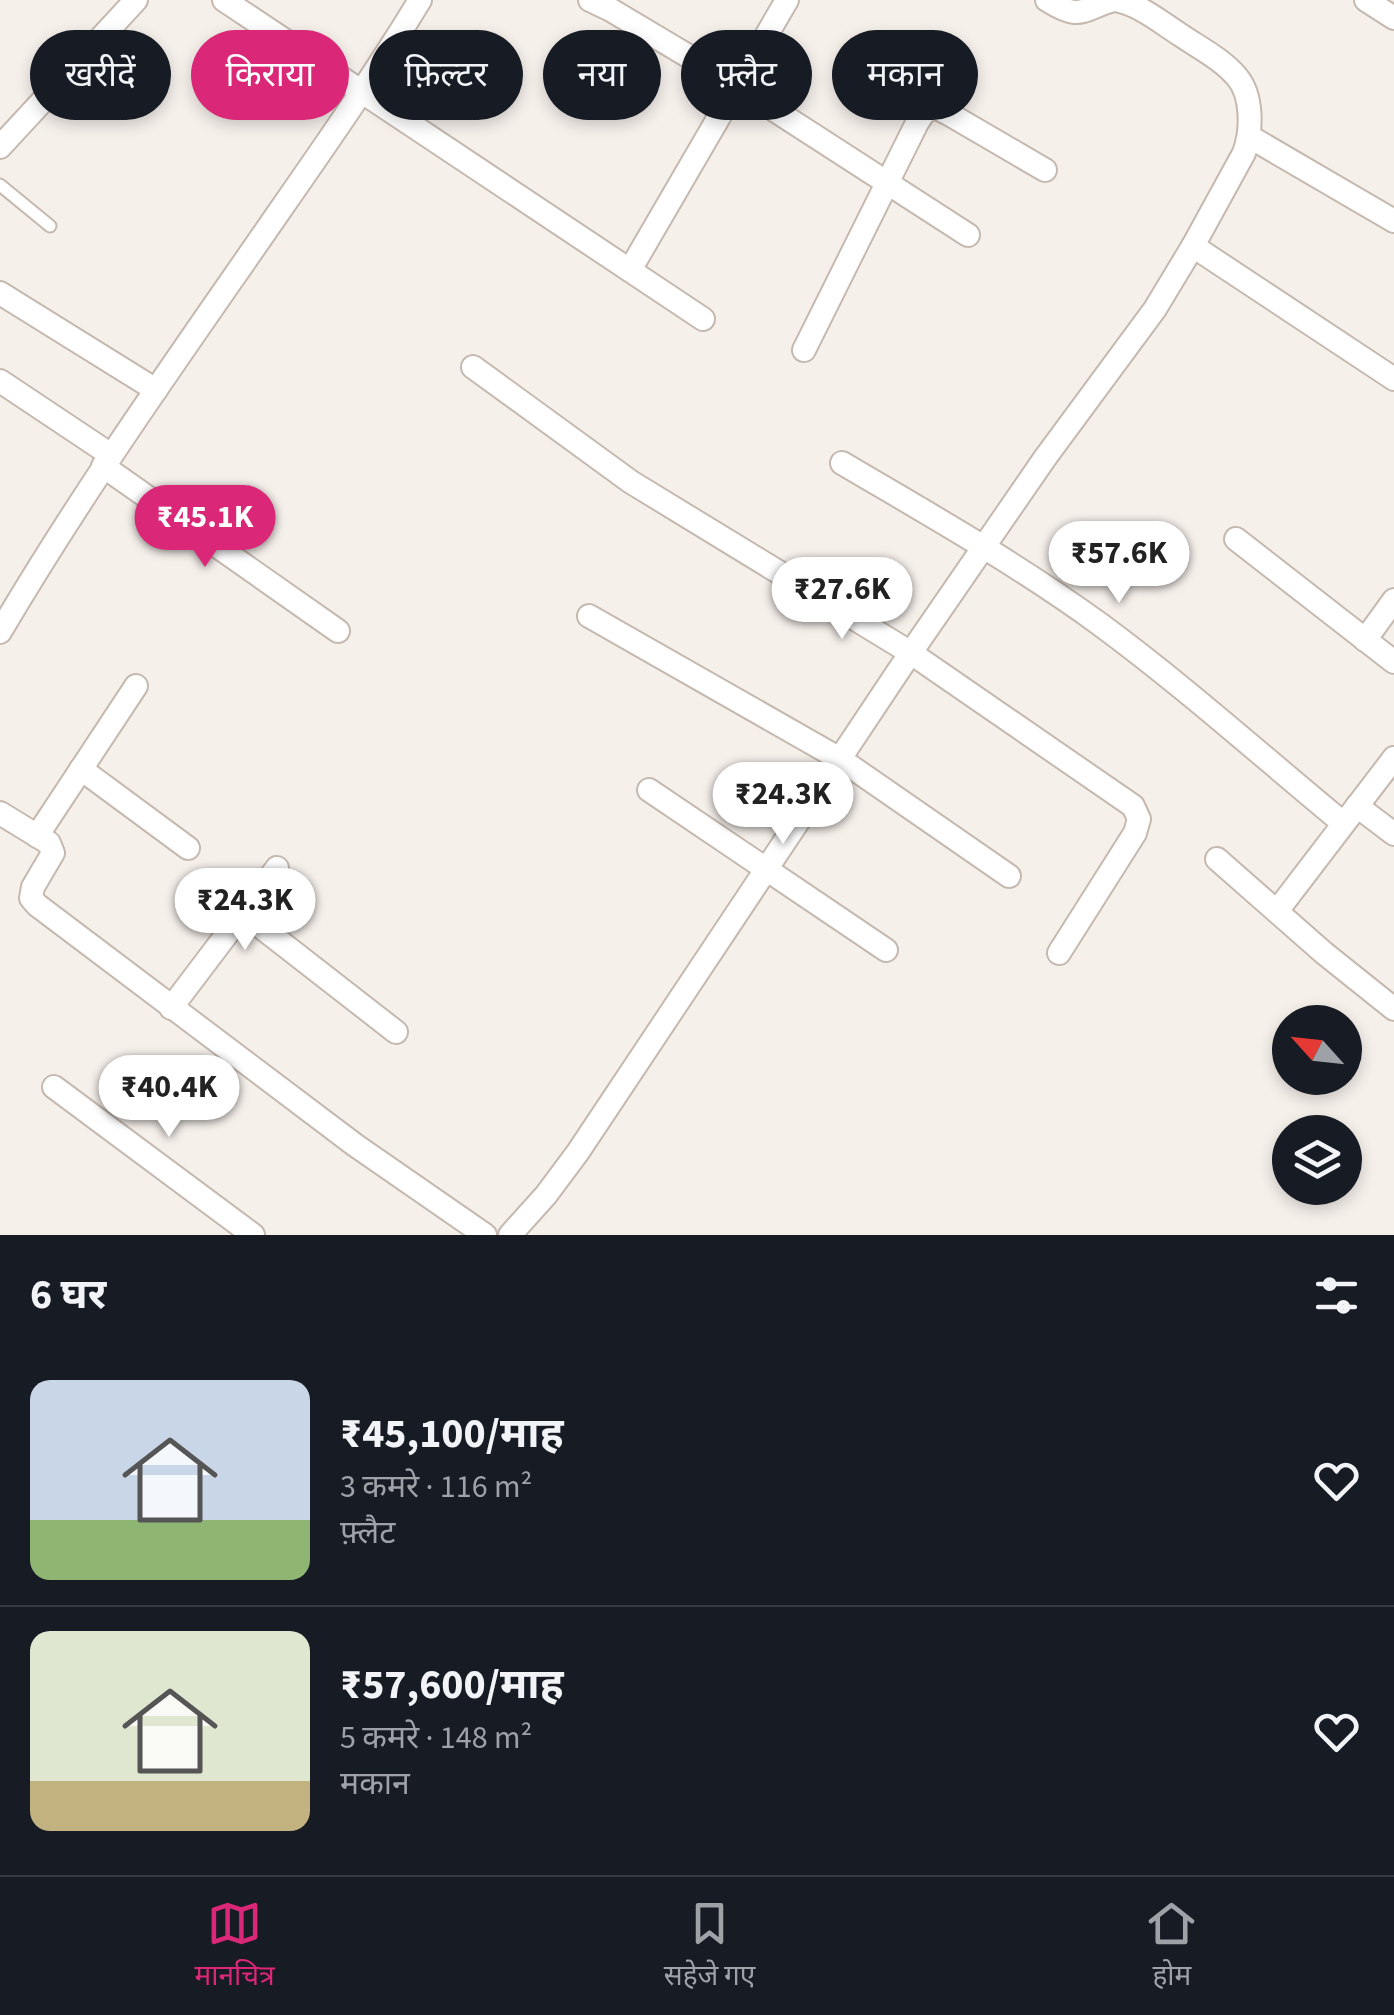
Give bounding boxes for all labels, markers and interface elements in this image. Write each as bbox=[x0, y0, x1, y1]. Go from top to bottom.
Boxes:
chip: खरीदें bbox=[30, 30, 171, 120]
chip: किराया bbox=[191, 30, 349, 120]
chip: फ़िल्टर bbox=[369, 30, 523, 120]
chip: नया bbox=[543, 30, 661, 120]
chip: फ़्लैट bbox=[681, 30, 812, 120]
chip: मकान bbox=[832, 30, 978, 120]
pin: ₹45.1K bbox=[124, 485, 286, 570]
text: ₹45.1K bbox=[157, 494, 253, 540]
pin: ₹57.6K bbox=[1038, 521, 1200, 606]
text: ₹57.6K bbox=[1071, 530, 1167, 576]
pin: ₹27.6K bbox=[761, 557, 923, 642]
text: ₹27.6K bbox=[794, 566, 890, 612]
pin: ₹24.3K bbox=[702, 762, 864, 847]
text: ₹24.3K bbox=[735, 771, 831, 817]
pin: ₹24.3K bbox=[164, 868, 326, 953]
text: ₹24.3K bbox=[197, 877, 293, 923]
north arrow bbox=[1272, 1005, 1362, 1095]
map controls bbox=[1272, 1005, 1362, 1205]
pin: ₹40.4K bbox=[88, 1055, 250, 1140]
text: ₹40.4K bbox=[121, 1064, 217, 1110]
button: layers bbox=[1272, 1115, 1362, 1205]
text: 6 घर bbox=[30, 1265, 106, 1325]
icon: filters bbox=[1309, 1268, 1364, 1323]
text: ₹45,100/माह bbox=[340, 1404, 563, 1464]
icon: home bbox=[110, 1420, 230, 1540]
icon: heart bbox=[1309, 1453, 1364, 1508]
text: 3 कमरे · 116 m² bbox=[340, 1464, 532, 1510]
text: फ़्लैट bbox=[340, 1510, 395, 1556]
text: ₹57,600/माह bbox=[340, 1655, 563, 1715]
icon: home bbox=[110, 1671, 230, 1791]
icon: heart bbox=[1309, 1704, 1364, 1759]
text: 5 कमरे · 148 m² bbox=[340, 1715, 532, 1761]
text: मकान bbox=[340, 1761, 410, 1807]
tab: मानचित्र bbox=[195, 1896, 275, 1996]
tab: सहेजे गए bbox=[664, 1896, 755, 1996]
tab: होम bbox=[1144, 1896, 1199, 1996]

